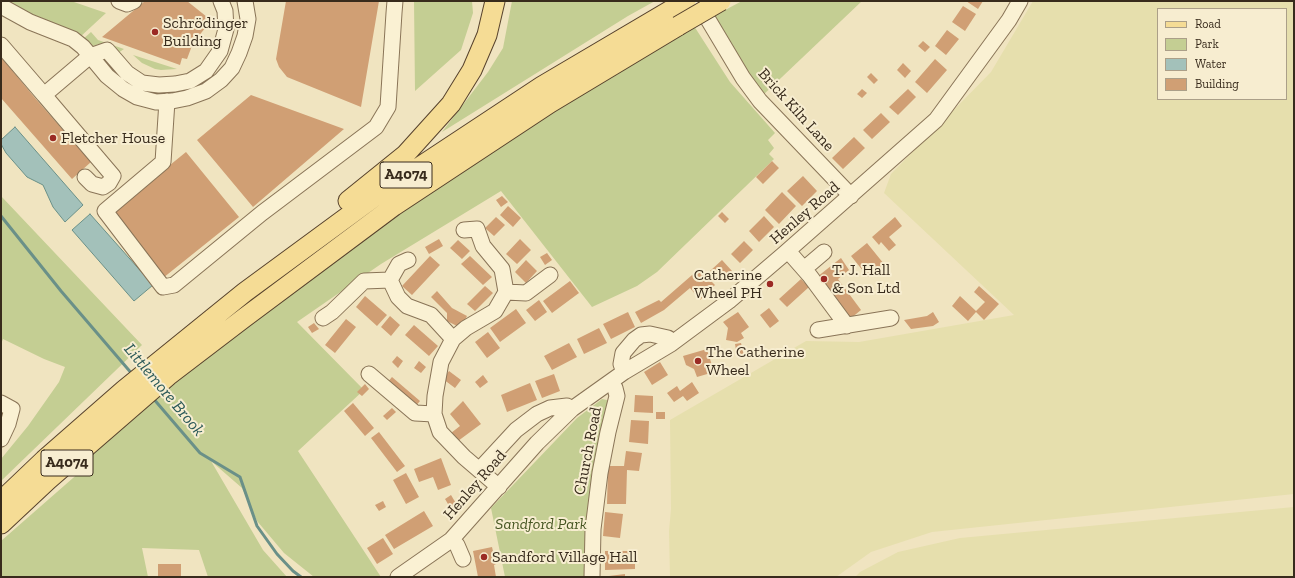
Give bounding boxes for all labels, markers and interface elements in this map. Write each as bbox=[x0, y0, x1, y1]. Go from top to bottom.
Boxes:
legend bbox=[1157, 8, 1287, 100]
place label: Schrödinger Building bbox=[163, 13, 248, 51]
text: Road bbox=[1195, 17, 1221, 31]
marker: Schrödinger Building bbox=[150, 27, 160, 37]
text: Park bbox=[1195, 37, 1219, 51]
text: Water bbox=[1195, 57, 1227, 71]
street label: Brick Kiln Lane bbox=[754, 65, 838, 155]
text: Building bbox=[1195, 77, 1239, 91]
place label: Fletcher House bbox=[61, 128, 165, 148]
marker: Fletcher House bbox=[48, 133, 58, 143]
road number: A4074 bbox=[380, 162, 432, 188]
street label: Henley Road bbox=[766, 178, 844, 248]
place label: T. J. Hall & Son Ltd bbox=[832, 260, 900, 298]
place label: Catherine Wheel PH bbox=[694, 265, 762, 303]
marker: T. J. Hall & Son Ltd bbox=[819, 274, 829, 284]
marker: Catherine Wheel PH bbox=[765, 279, 775, 289]
water label: Littlemore Brook bbox=[119, 340, 209, 440]
place label: The Catherine Wheel bbox=[706, 342, 804, 380]
marker: The Catherine Wheel bbox=[693, 356, 703, 366]
street label: Church Road bbox=[570, 405, 606, 497]
street label: Henley Road bbox=[440, 446, 510, 524]
road number: A4074 bbox=[41, 450, 93, 476]
park label: Sandford Park bbox=[495, 514, 587, 534]
place label: Sandford Village Hall bbox=[492, 547, 637, 567]
marker: Sandford Village Hall bbox=[479, 552, 489, 562]

